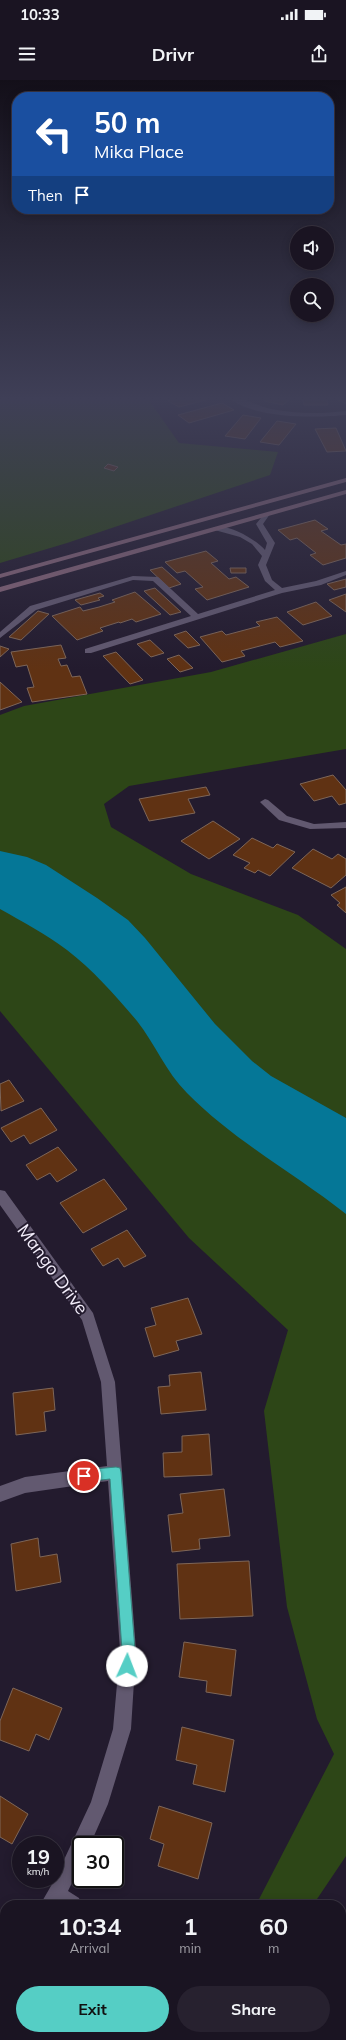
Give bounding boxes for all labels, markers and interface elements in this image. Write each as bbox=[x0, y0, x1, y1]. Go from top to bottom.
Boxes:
text: 10:33 bbox=[20, 5, 60, 24]
icon: menu bbox=[16, 43, 38, 65]
text: Drivr bbox=[152, 43, 194, 66]
icon: share bbox=[308, 43, 330, 65]
text: 50 m bbox=[94, 105, 160, 140]
icon: left bbox=[28, 108, 80, 160]
text: Mika Place bbox=[94, 140, 184, 163]
icon: arrive bbox=[71, 184, 93, 206]
text: Then bbox=[28, 186, 63, 205]
map controls bbox=[290, 226, 334, 322]
button: sound bbox=[290, 226, 334, 270]
button: search bbox=[290, 278, 334, 322]
street label: Mango Drive bbox=[13, 1219, 93, 1319]
pin bbox=[67, 1459, 101, 1493]
icon: arrive bbox=[73, 1465, 95, 1487]
position arrow bbox=[106, 1645, 148, 1687]
speed limit sign: 30 bbox=[72, 1836, 124, 1888]
text: 19 bbox=[26, 1844, 50, 1869]
text: km/h bbox=[27, 1865, 49, 1878]
text: 10:34 bbox=[58, 1911, 121, 1941]
text: 1 bbox=[183, 1911, 198, 1941]
text: 60 bbox=[259, 1911, 288, 1941]
text: Arrival bbox=[70, 1940, 110, 1956]
text: min bbox=[179, 1940, 201, 1956]
text: m bbox=[268, 1940, 279, 1956]
button: Exit bbox=[16, 1986, 169, 2032]
button: Share bbox=[177, 1986, 330, 2032]

